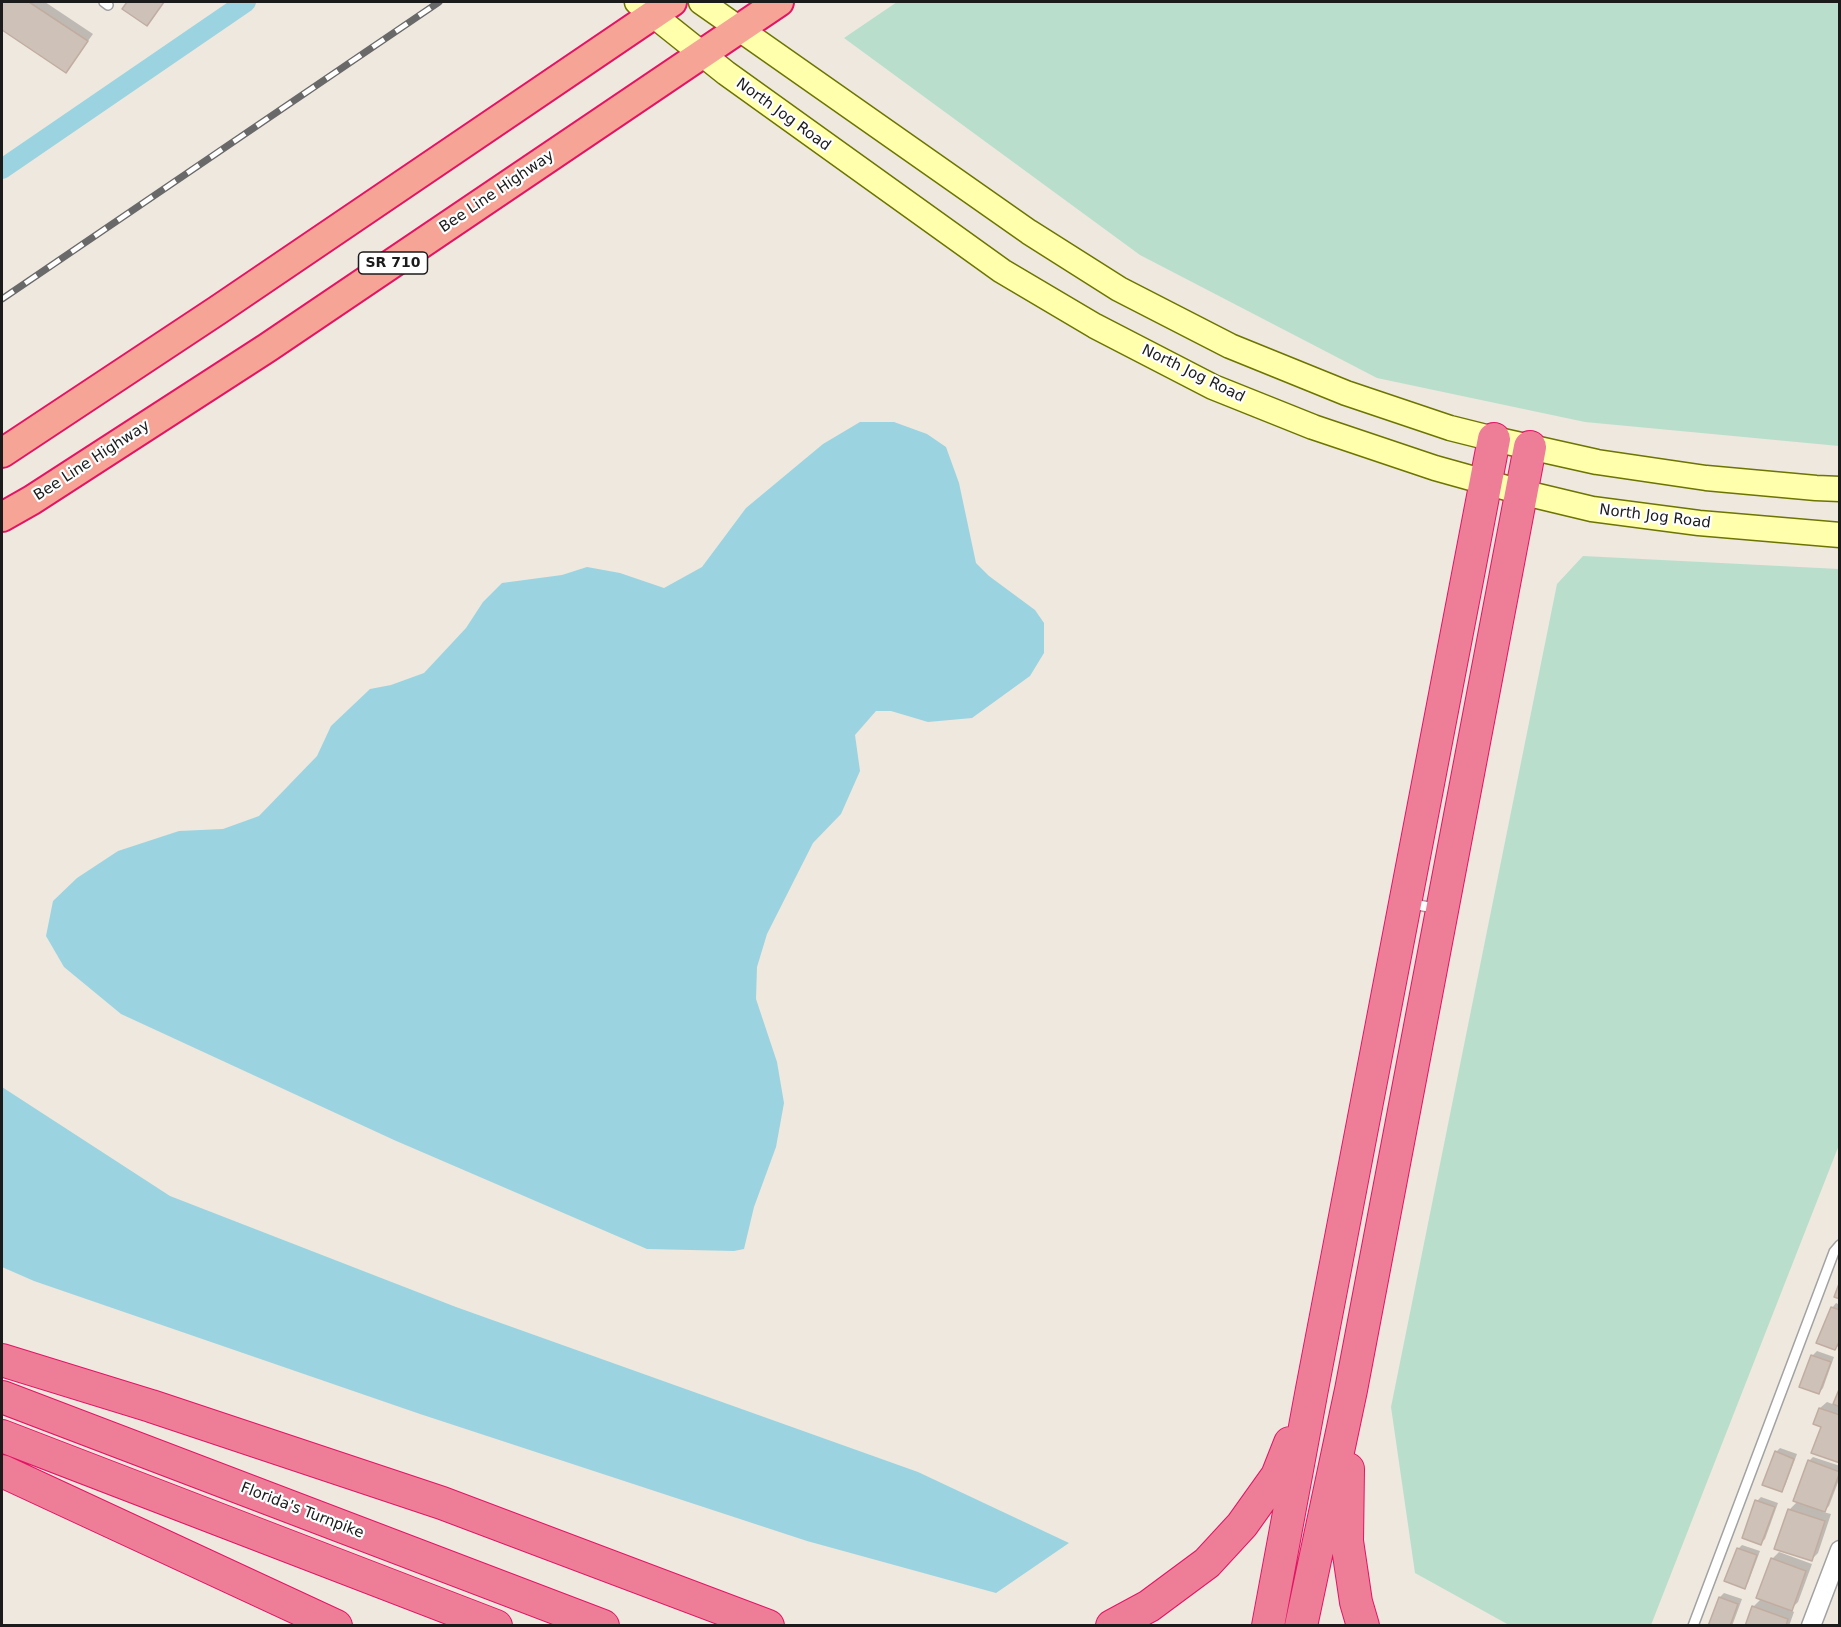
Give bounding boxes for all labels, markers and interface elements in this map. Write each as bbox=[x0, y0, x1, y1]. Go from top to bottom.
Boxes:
street label: North Jog Road bbox=[732, 75, 834, 155]
street label: Bee Line Highway bbox=[436, 147, 558, 237]
road number: SR 710 bbox=[358, 252, 428, 274]
street label: North Jog Road bbox=[1139, 341, 1247, 407]
street label: Bee Line Highway bbox=[31, 417, 153, 505]
street label: North Jog Road bbox=[1598, 501, 1712, 533]
street label: Florida's Turnpike bbox=[238, 1479, 366, 1543]

